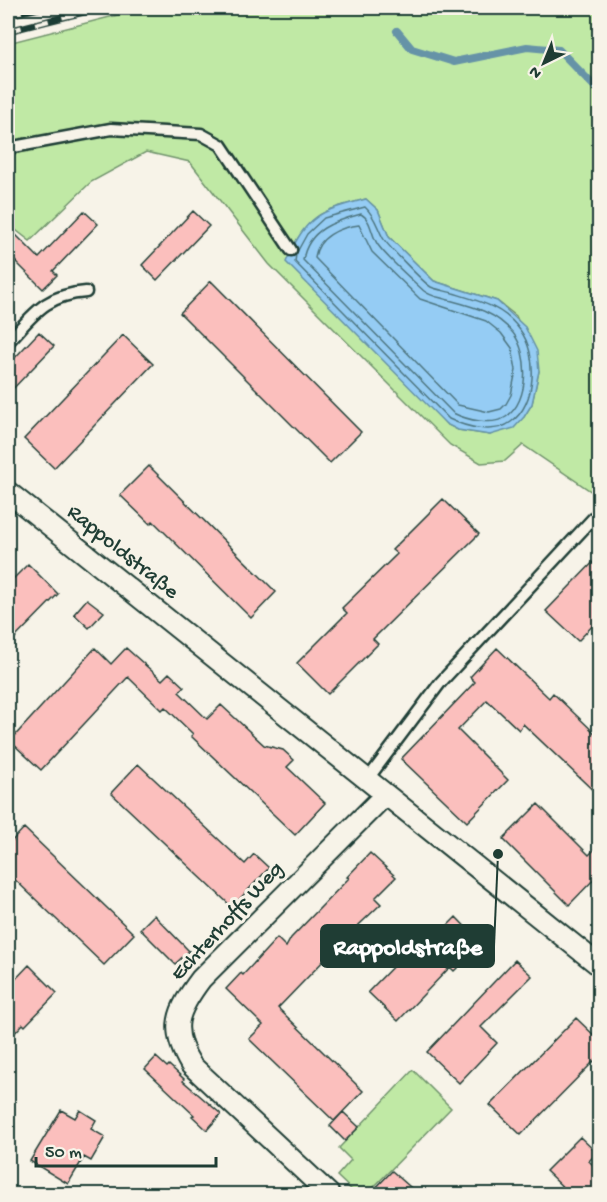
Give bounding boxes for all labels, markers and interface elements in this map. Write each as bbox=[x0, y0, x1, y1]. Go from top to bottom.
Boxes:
north arrow bbox=[514, 33, 574, 93]
text: N bbox=[525, 61, 546, 82]
street label: Rappoldstraße bbox=[61, 500, 184, 606]
street label: Echterhoffs Weg bbox=[166, 857, 290, 987]
callout: Rappoldstraße bbox=[321, 925, 494, 967]
text: Rappoldstraße bbox=[333, 935, 484, 964]
scale bar bbox=[36, 1130, 216, 1168]
text: 50 m bbox=[45, 1143, 82, 1164]

